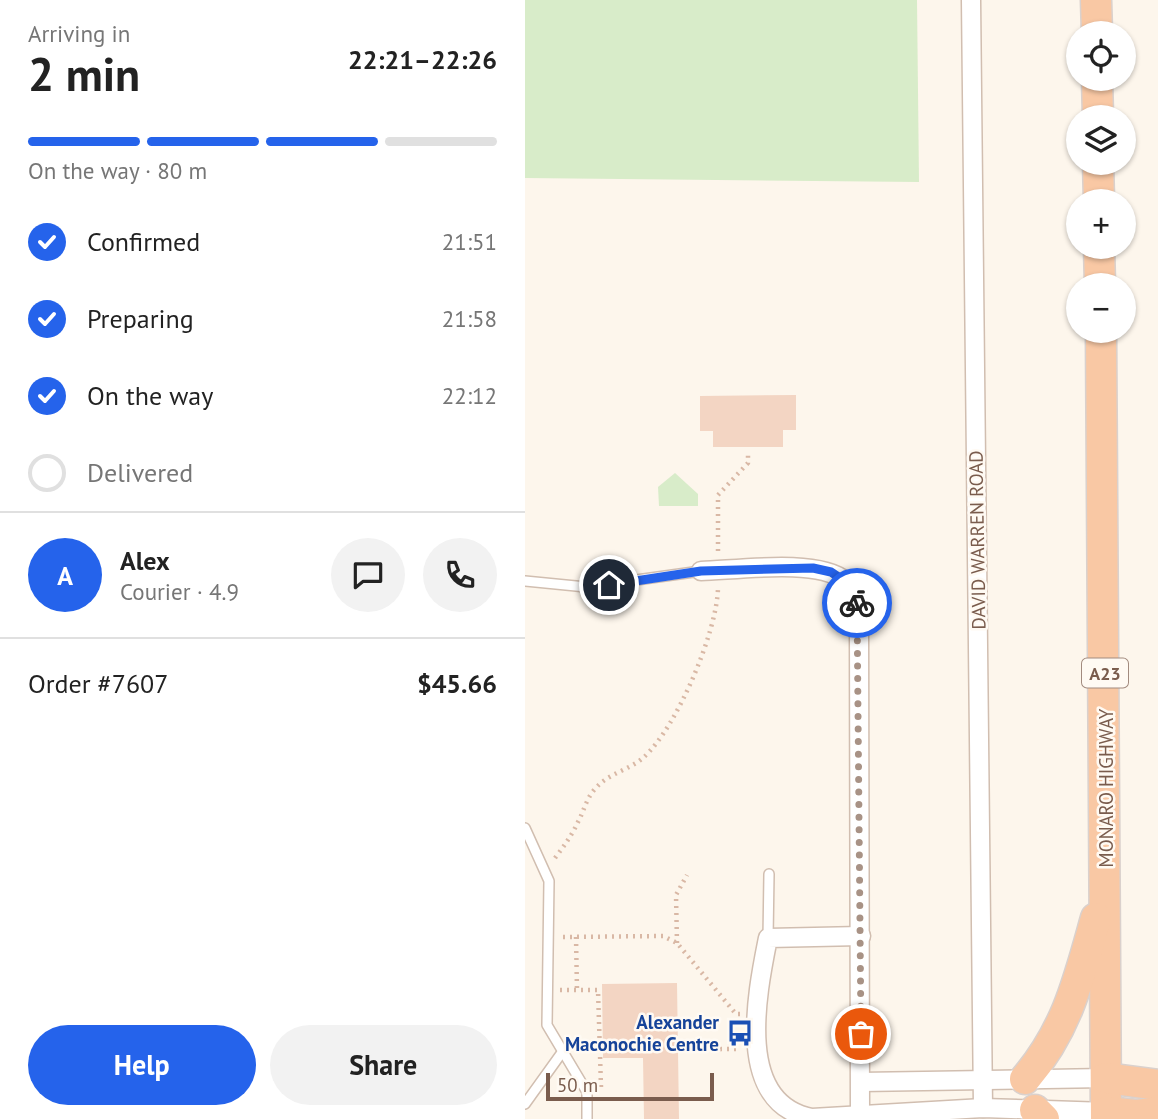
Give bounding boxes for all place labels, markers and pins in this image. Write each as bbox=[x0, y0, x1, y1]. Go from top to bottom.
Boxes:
pin bbox=[579, 555, 639, 615]
pin bbox=[831, 1004, 891, 1064]
place label: Alexander Maconochie Centre bbox=[565, 1010, 719, 1056]
bus stop icon: Alexander Maconochie Centre bbox=[725, 1018, 755, 1048]

